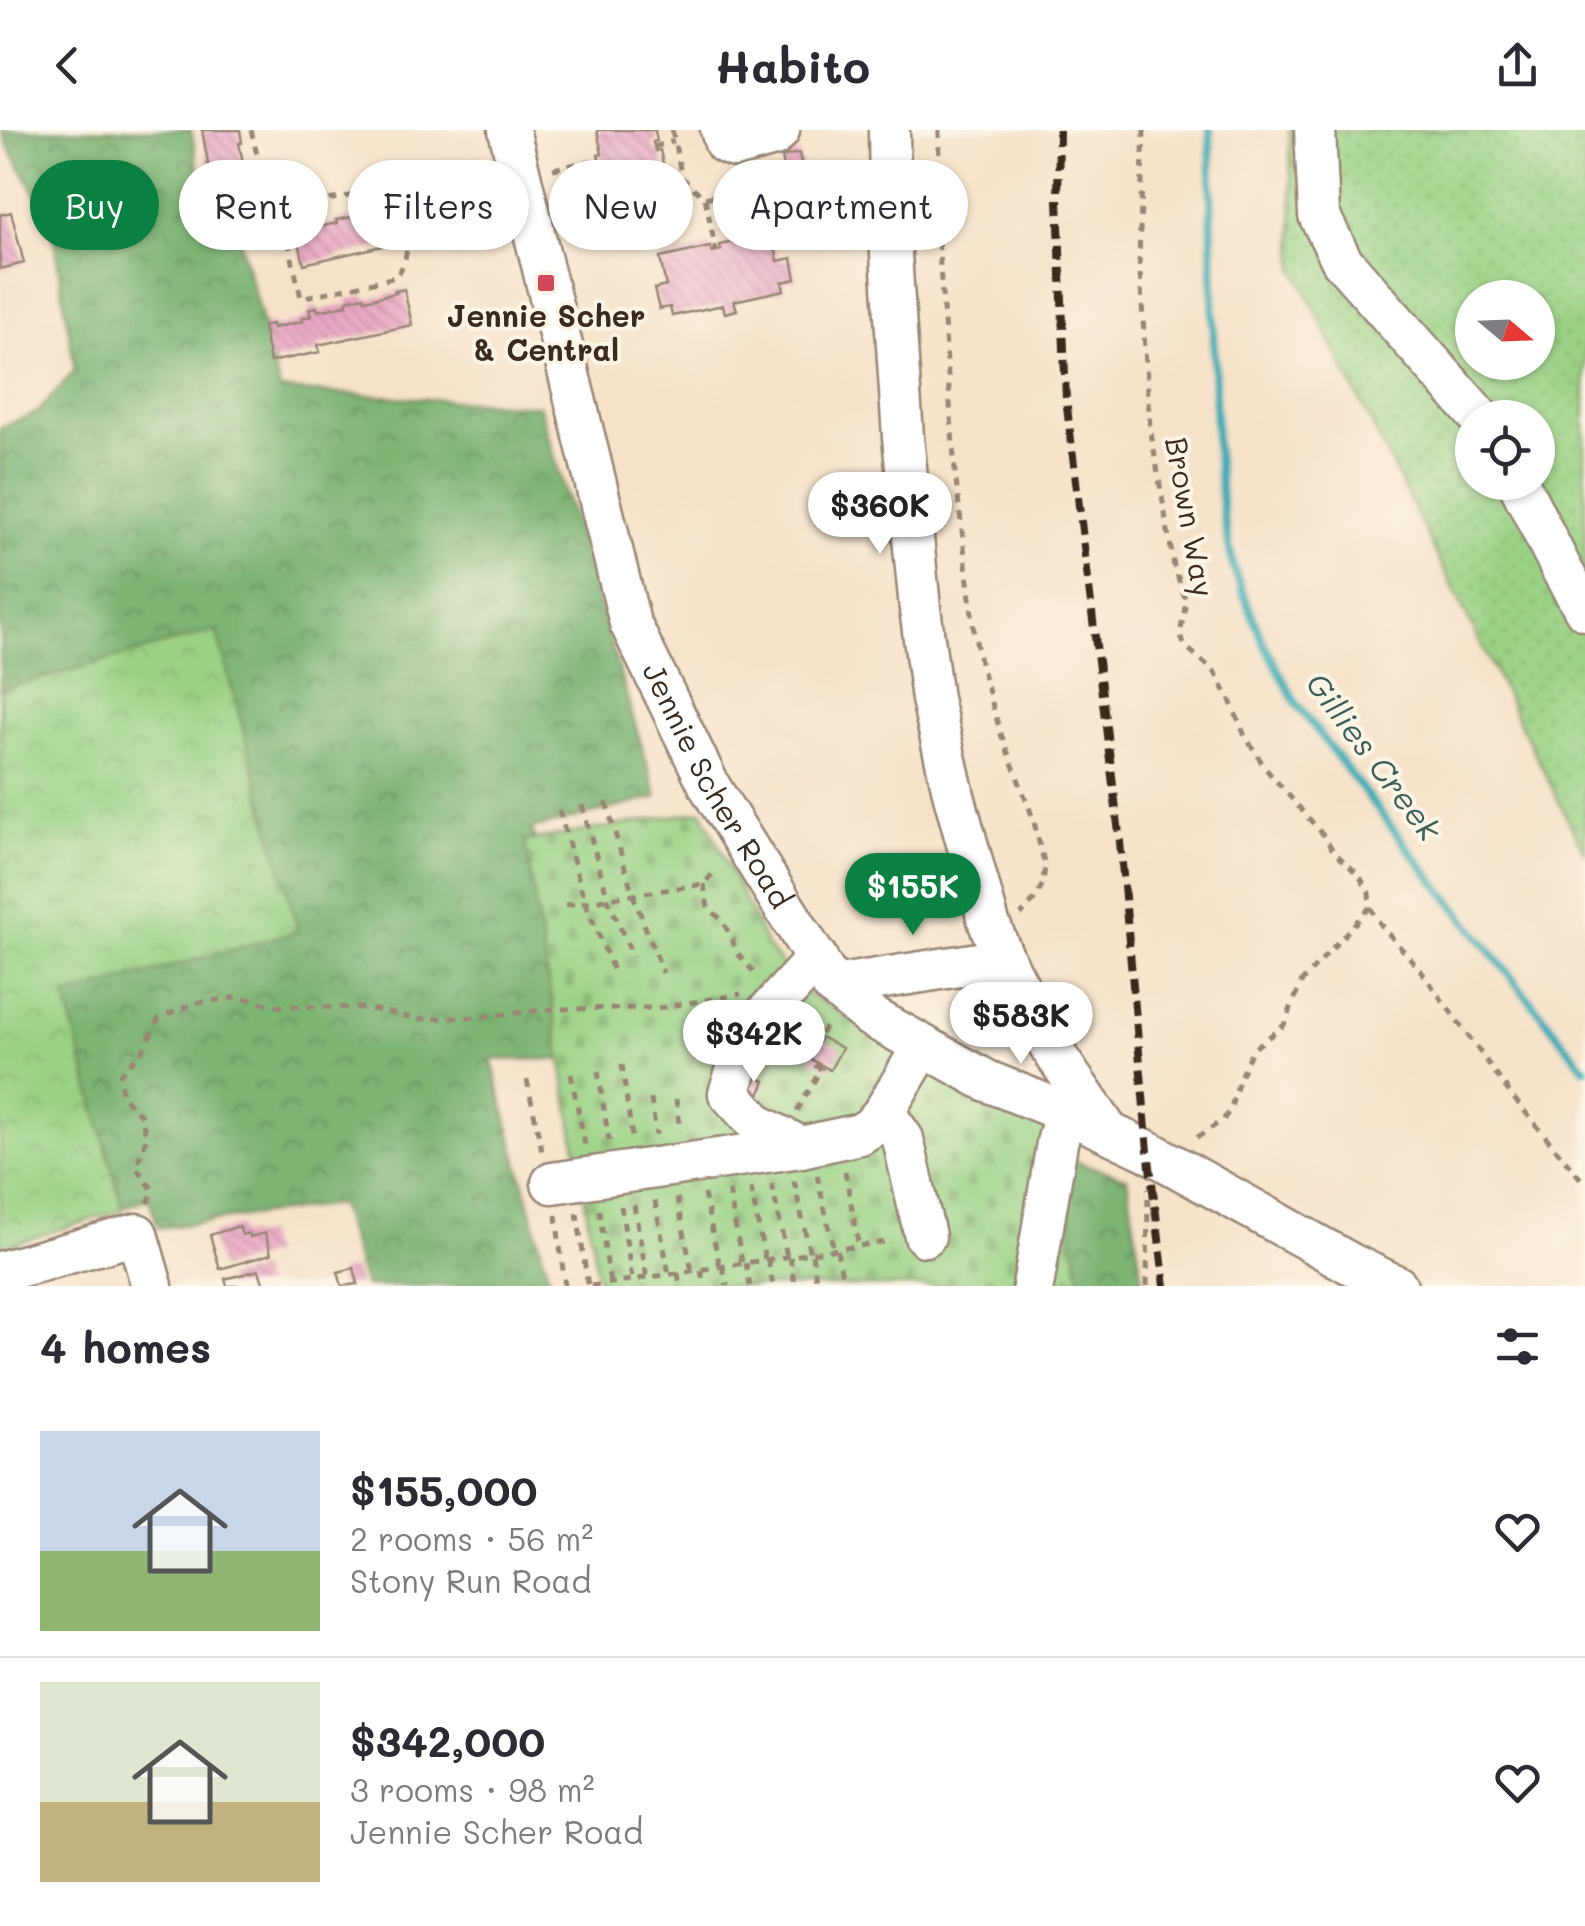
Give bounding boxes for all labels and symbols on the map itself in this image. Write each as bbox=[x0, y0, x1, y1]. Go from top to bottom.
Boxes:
marker: Jennie Scher & Central bbox=[535, 272, 557, 294]
north arrow bbox=[1455, 280, 1555, 380]
place label: Jennie Scher & Central bbox=[447, 295, 645, 369]
street label: Brown Way bbox=[1157, 434, 1225, 600]
pin: $360K bbox=[810, 472, 950, 557]
street label: Jennie Scher Road bbox=[634, 655, 802, 915]
water label: Gillies Creek bbox=[1297, 663, 1452, 849]
pin: $155K bbox=[843, 853, 983, 938]
pin: $583K bbox=[951, 982, 1091, 1067]
pin: $342K bbox=[684, 1000, 824, 1085]

